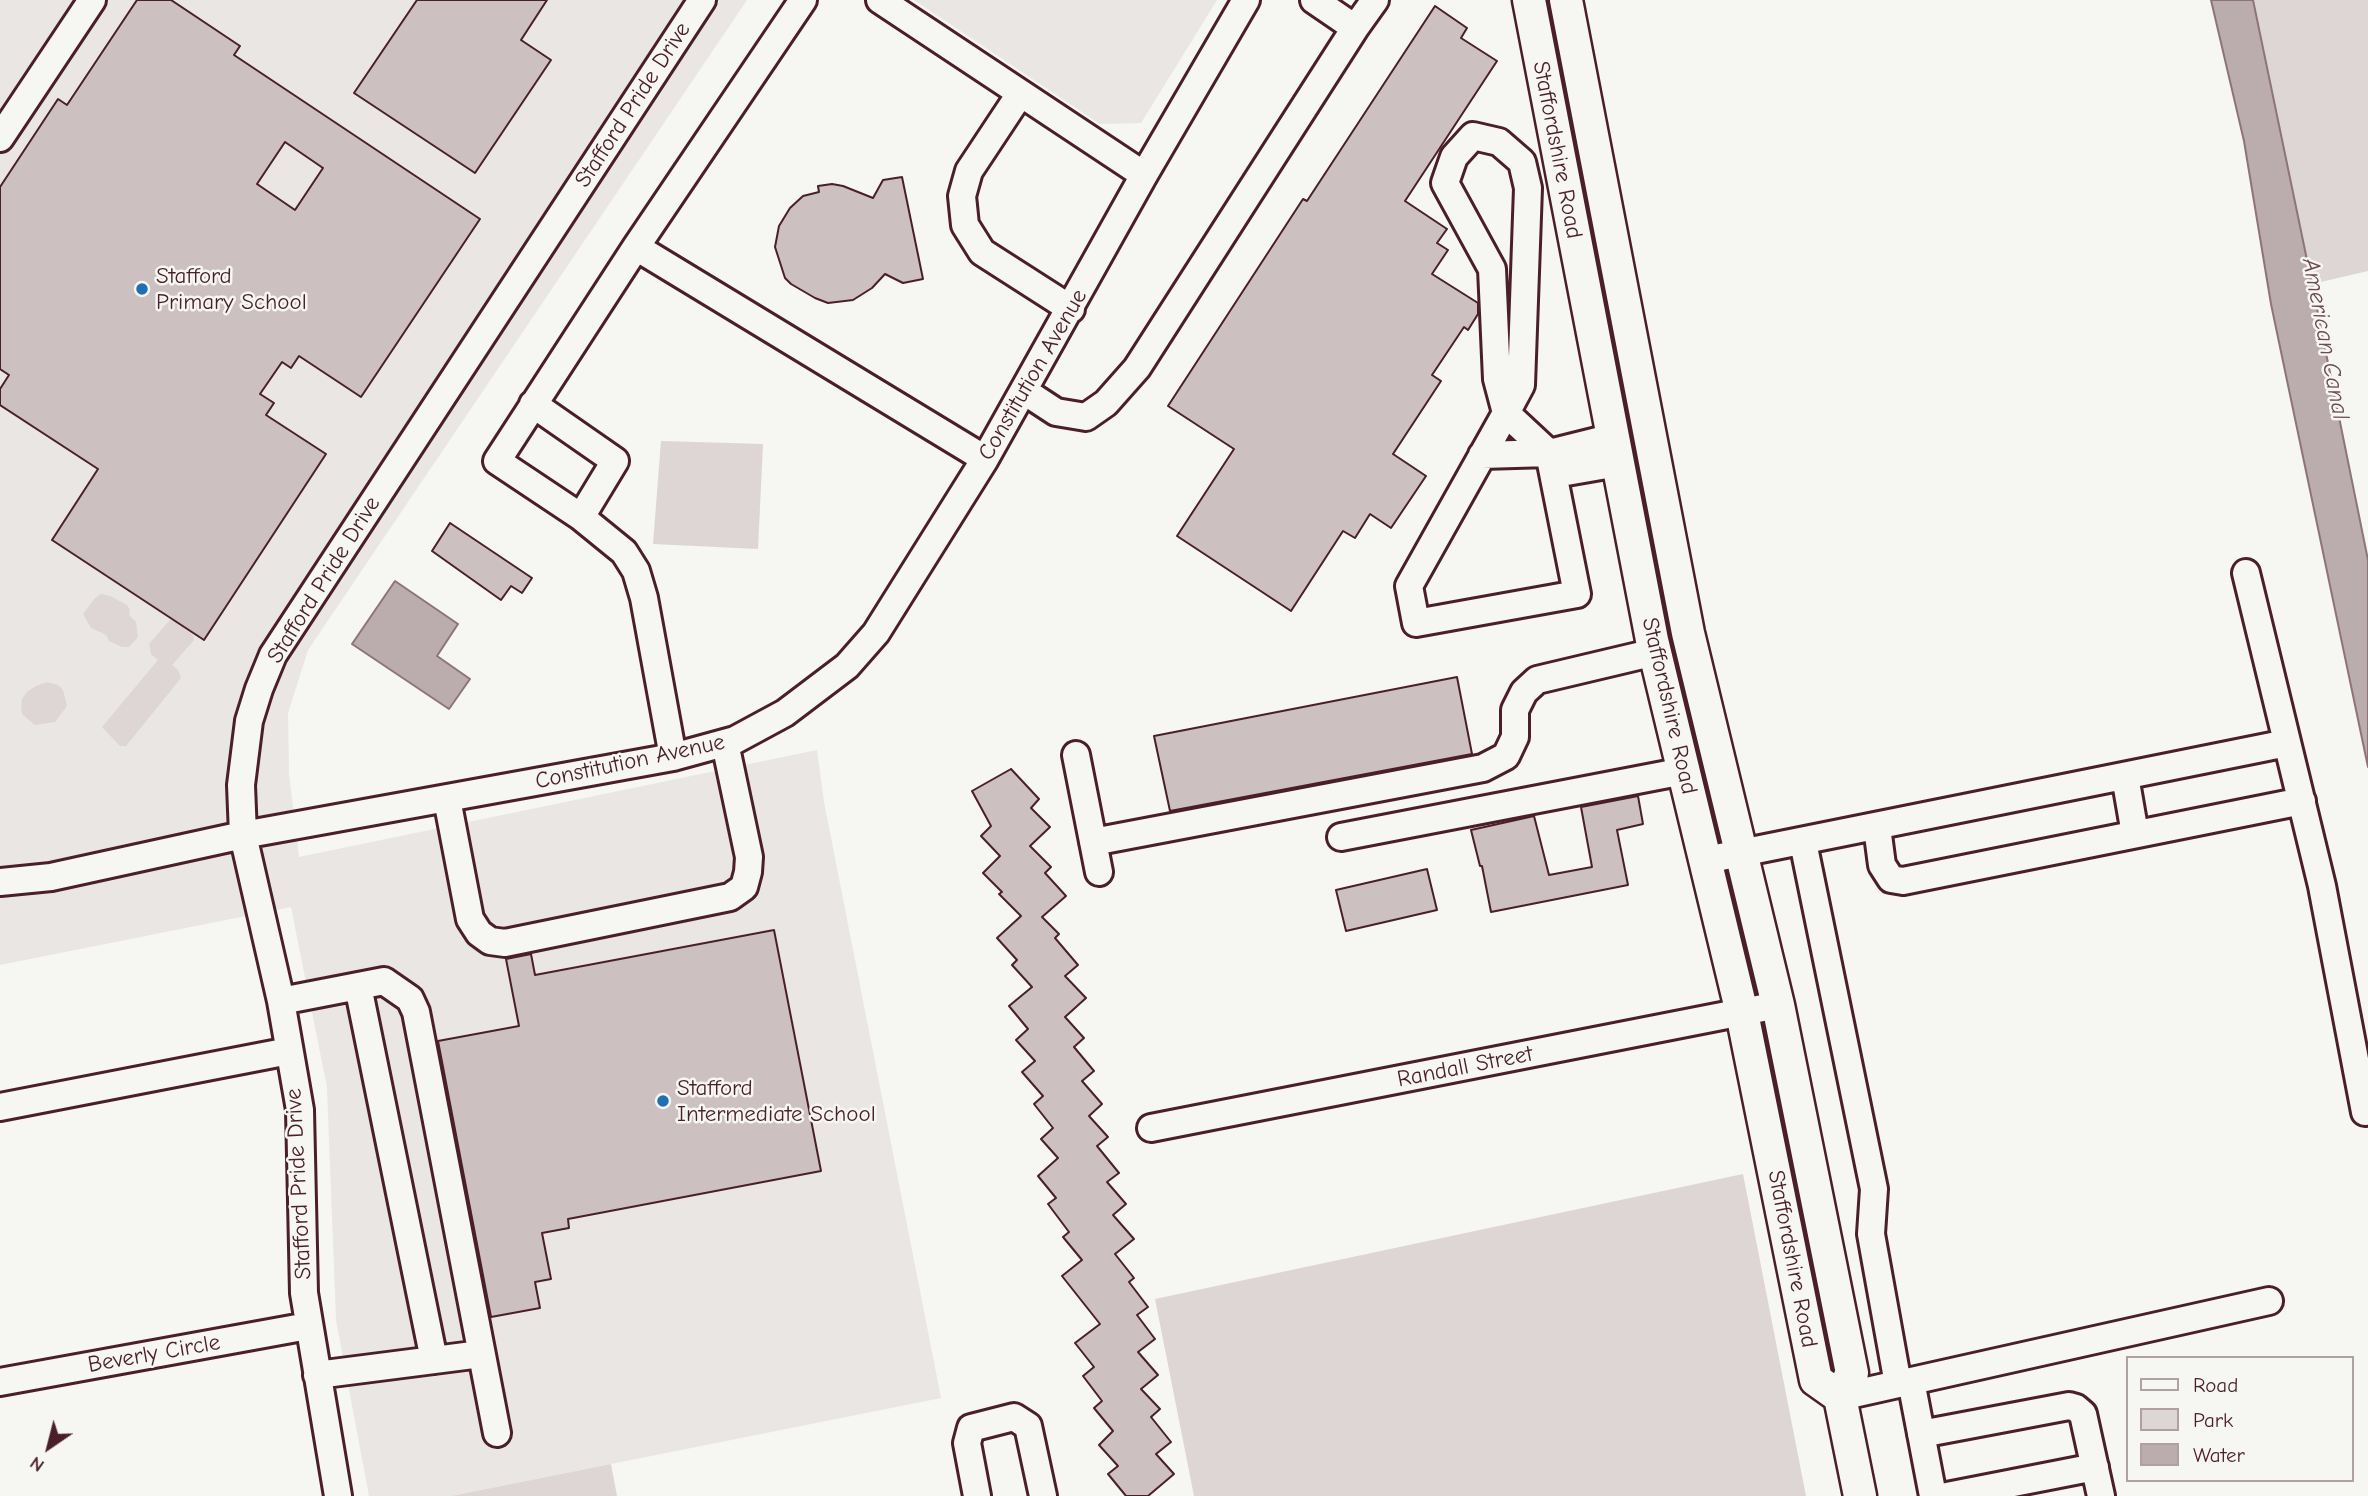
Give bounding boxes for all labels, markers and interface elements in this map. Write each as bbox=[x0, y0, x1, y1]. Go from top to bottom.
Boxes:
street label: Stafford Pride Drive bbox=[569, 17, 697, 193]
street label: Staffordshire Road bbox=[1526, 59, 1588, 241]
water label: American Canal bbox=[2295, 256, 2355, 422]
place label: Stafford Primary School bbox=[156, 262, 307, 316]
marker: Stafford Primary School bbox=[134, 281, 150, 297]
street label: Constitution Avenue bbox=[973, 284, 1093, 466]
street label: Stafford Pride Drive bbox=[262, 491, 386, 669]
street label: Staffordshire Road bbox=[1635, 615, 1703, 797]
street label: Constitution Avenue bbox=[533, 728, 727, 796]
street label: Randall Street bbox=[1395, 1040, 1535, 1094]
place label: Stafford Intermediate School bbox=[677, 1074, 876, 1128]
street label: Stafford Pride Drive bbox=[280, 1088, 318, 1280]
marker: Stafford Intermediate School bbox=[655, 1093, 671, 1109]
street label: Staffordshire Road bbox=[1761, 1168, 1823, 1350]
street label: Beverly Circle bbox=[86, 1329, 222, 1379]
legend bbox=[2126, 1356, 2354, 1482]
text: Road bbox=[2193, 1373, 2238, 1397]
text: Park bbox=[2193, 1408, 2233, 1432]
north arrow bbox=[14, 1412, 84, 1482]
text: Water bbox=[2193, 1443, 2245, 1467]
text: N bbox=[26, 1452, 48, 1477]

